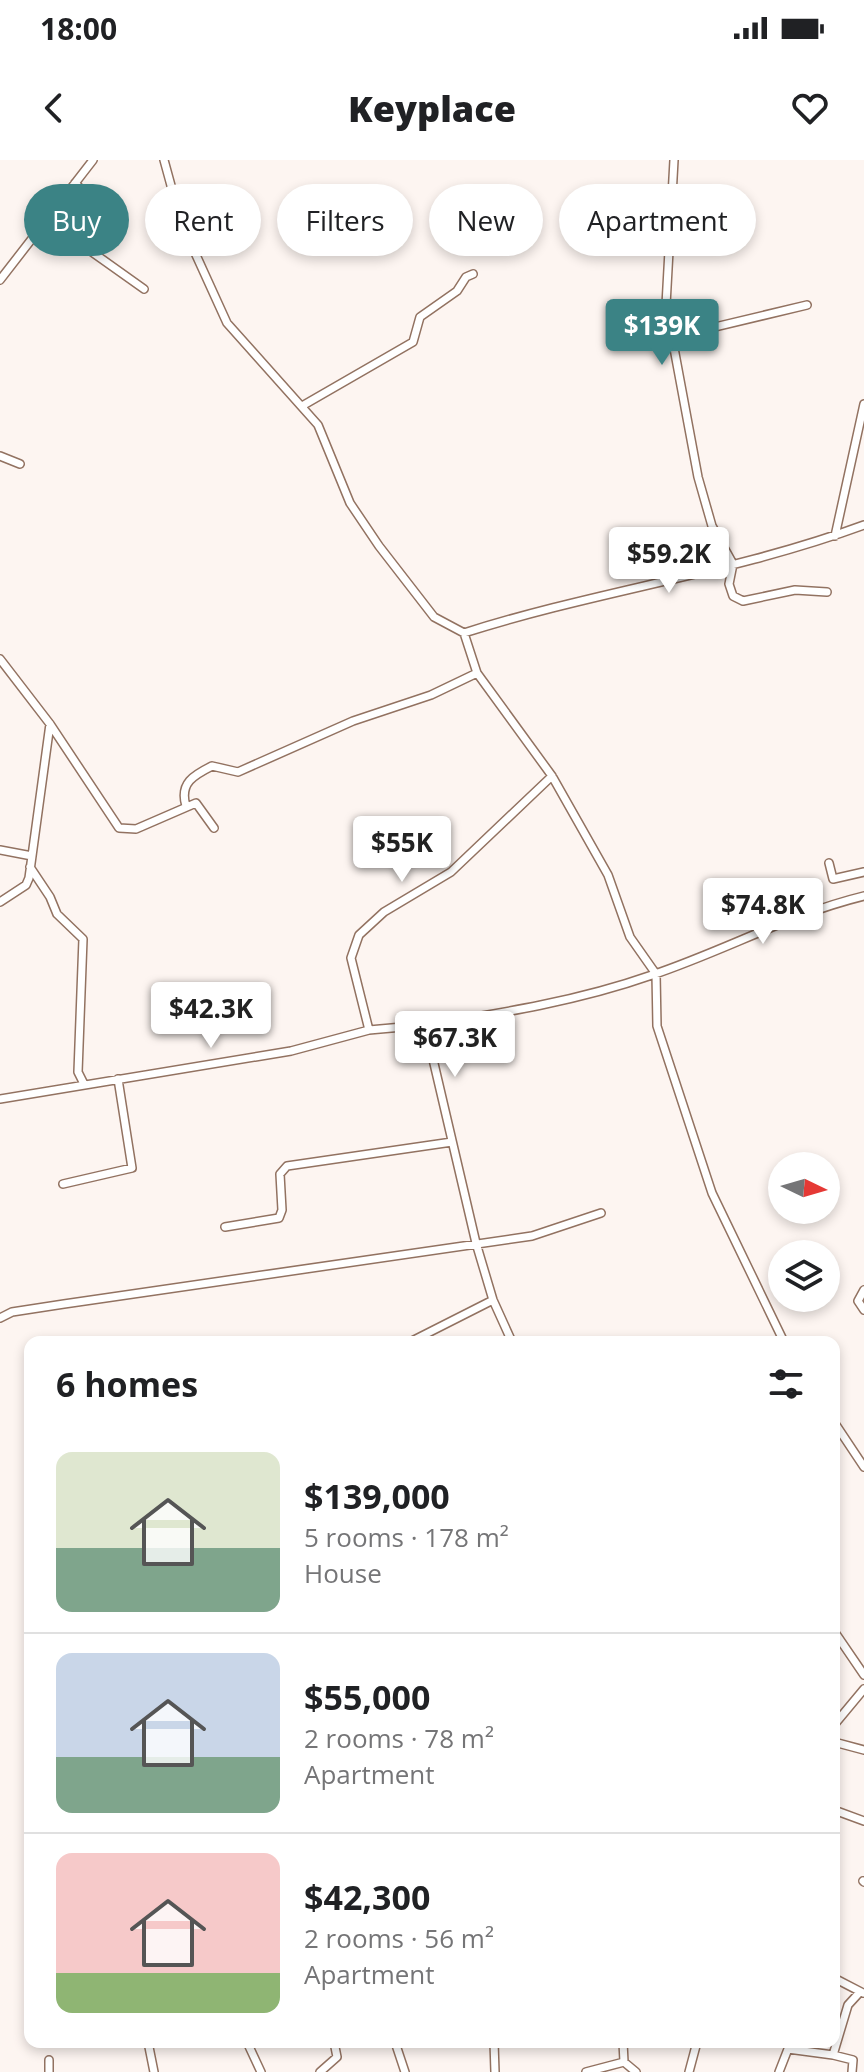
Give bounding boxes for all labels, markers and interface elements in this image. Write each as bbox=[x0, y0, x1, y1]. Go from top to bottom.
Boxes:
text: 18:00 bbox=[40, 8, 117, 49]
text: Keyplace bbox=[348, 84, 516, 133]
icon: back bbox=[32, 86, 76, 130]
icon: heart bbox=[788, 86, 832, 130]
chip: Buy bbox=[24, 184, 129, 256]
chip: Rent bbox=[145, 184, 261, 256]
chip: Filters bbox=[277, 184, 413, 256]
chip: New bbox=[429, 184, 543, 256]
chip: Apartment bbox=[559, 184, 756, 256]
pin: $139K bbox=[606, 299, 718, 367]
text: $139K bbox=[624, 307, 700, 343]
pin: $59.2K bbox=[604, 527, 734, 595]
text: $59.2K bbox=[627, 535, 711, 571]
pin: $55K bbox=[355, 816, 449, 884]
text: $55K bbox=[371, 824, 433, 860]
pin: $74.8K bbox=[698, 878, 828, 946]
text: $74.8K bbox=[721, 886, 805, 922]
pin: $42.3K bbox=[146, 982, 276, 1050]
text: $42.3K bbox=[169, 990, 253, 1026]
pin: $67.3K bbox=[390, 1011, 520, 1079]
text: $67.3K bbox=[413, 1019, 497, 1055]
north arrow bbox=[768, 1152, 840, 1224]
map controls bbox=[768, 1152, 840, 1312]
button: layers bbox=[768, 1240, 840, 1312]
text: 6 homes bbox=[56, 1361, 198, 1407]
icon: filters bbox=[764, 1362, 808, 1406]
text: $139,000 bbox=[304, 1473, 450, 1519]
icon: home bbox=[120, 1484, 216, 1580]
text: 5 rooms · 178 m² bbox=[304, 1519, 509, 1555]
text: House bbox=[304, 1555, 382, 1591]
text: $55,000 bbox=[304, 1674, 430, 1720]
icon: home bbox=[120, 1685, 216, 1781]
text: 2 rooms · 78 m² bbox=[304, 1720, 494, 1756]
text: Apartment bbox=[304, 1756, 435, 1792]
text: $42,300 bbox=[304, 1874, 430, 1920]
icon: home bbox=[120, 1885, 216, 1981]
text: 2 rooms · 56 m² bbox=[304, 1920, 494, 1956]
text: Apartment bbox=[304, 1956, 435, 1992]

